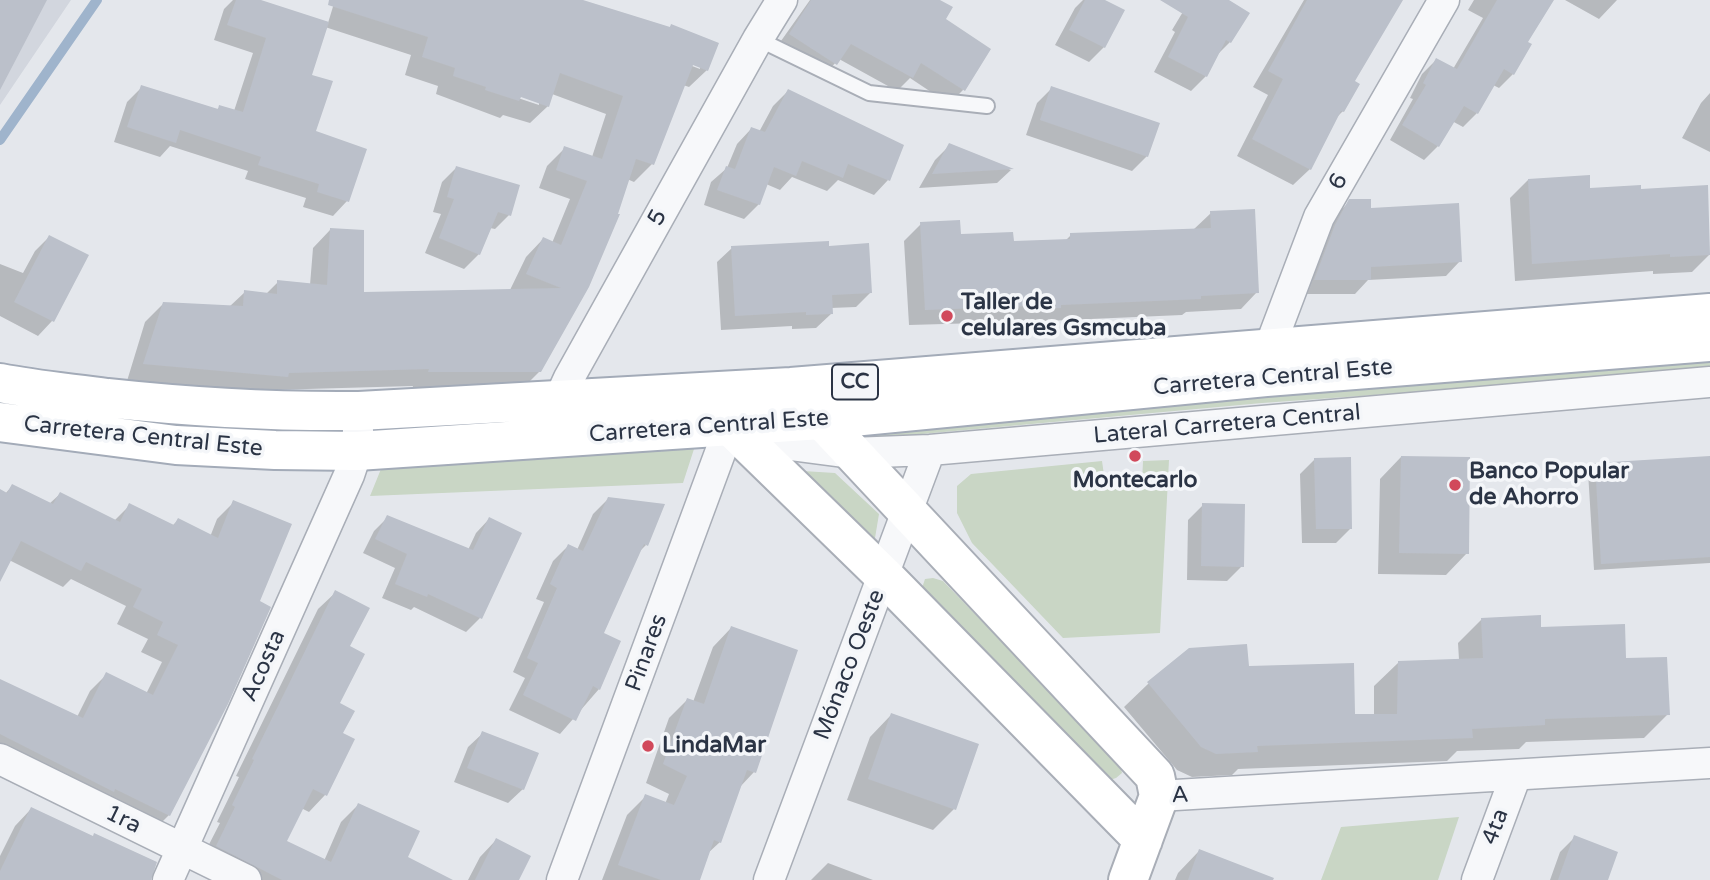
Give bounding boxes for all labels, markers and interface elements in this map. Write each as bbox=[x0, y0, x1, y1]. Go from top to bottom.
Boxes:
street label: 6 bbox=[1323, 169, 1355, 195]
street label: 5 bbox=[642, 205, 674, 231]
place label: Taller de celulares Gsmcuba bbox=[961, 289, 1166, 343]
marker: Taller de celulares Gsmcuba bbox=[939, 308, 955, 324]
street label: Carretera Central Este bbox=[1152, 354, 1394, 402]
road number: CC bbox=[832, 364, 878, 400]
street label: Lateral Carretera Central bbox=[1092, 400, 1362, 450]
street label: Carretera Central Este bbox=[588, 405, 830, 449]
street label: Carretera Central Este bbox=[22, 411, 264, 463]
marker: Montecarlo bbox=[1127, 448, 1143, 464]
place label: Banco Popular de Ahorro bbox=[1469, 458, 1629, 512]
place label: Montecarlo bbox=[1073, 467, 1197, 495]
marker: Banco Popular de Ahorro bbox=[1447, 477, 1463, 493]
street label: Mónaco Oeste bbox=[809, 586, 891, 744]
street label: Pinares bbox=[620, 610, 674, 696]
street label: Acosta bbox=[236, 626, 292, 706]
place label: LindaMar bbox=[662, 732, 766, 760]
marker: LindaMar bbox=[640, 738, 656, 754]
street label: A bbox=[1171, 782, 1189, 810]
street label: 1ra bbox=[101, 800, 145, 840]
street label: 4ta bbox=[1477, 805, 1515, 849]

